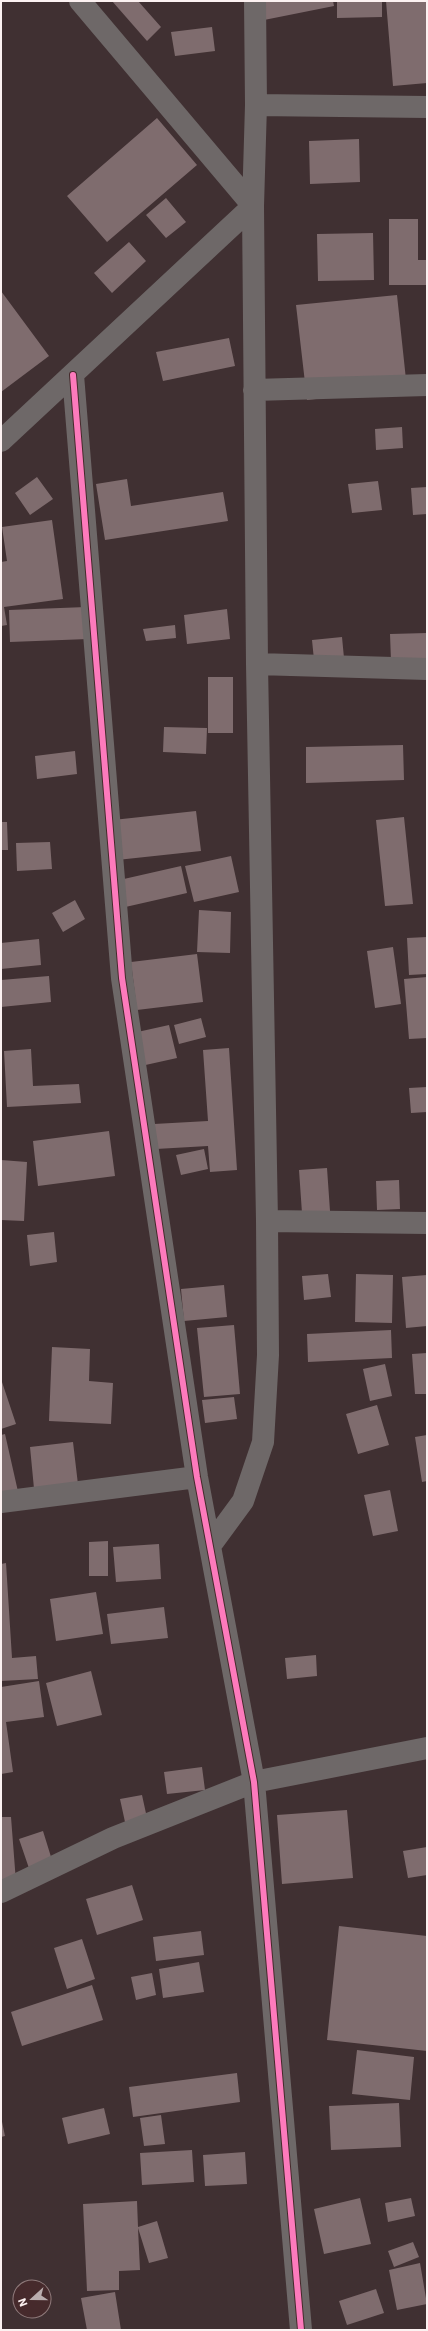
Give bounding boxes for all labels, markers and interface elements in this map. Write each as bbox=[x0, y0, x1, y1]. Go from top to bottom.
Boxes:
north arrow bbox=[12, 2279, 52, 2319]
text: N bbox=[15, 2296, 31, 2309]

